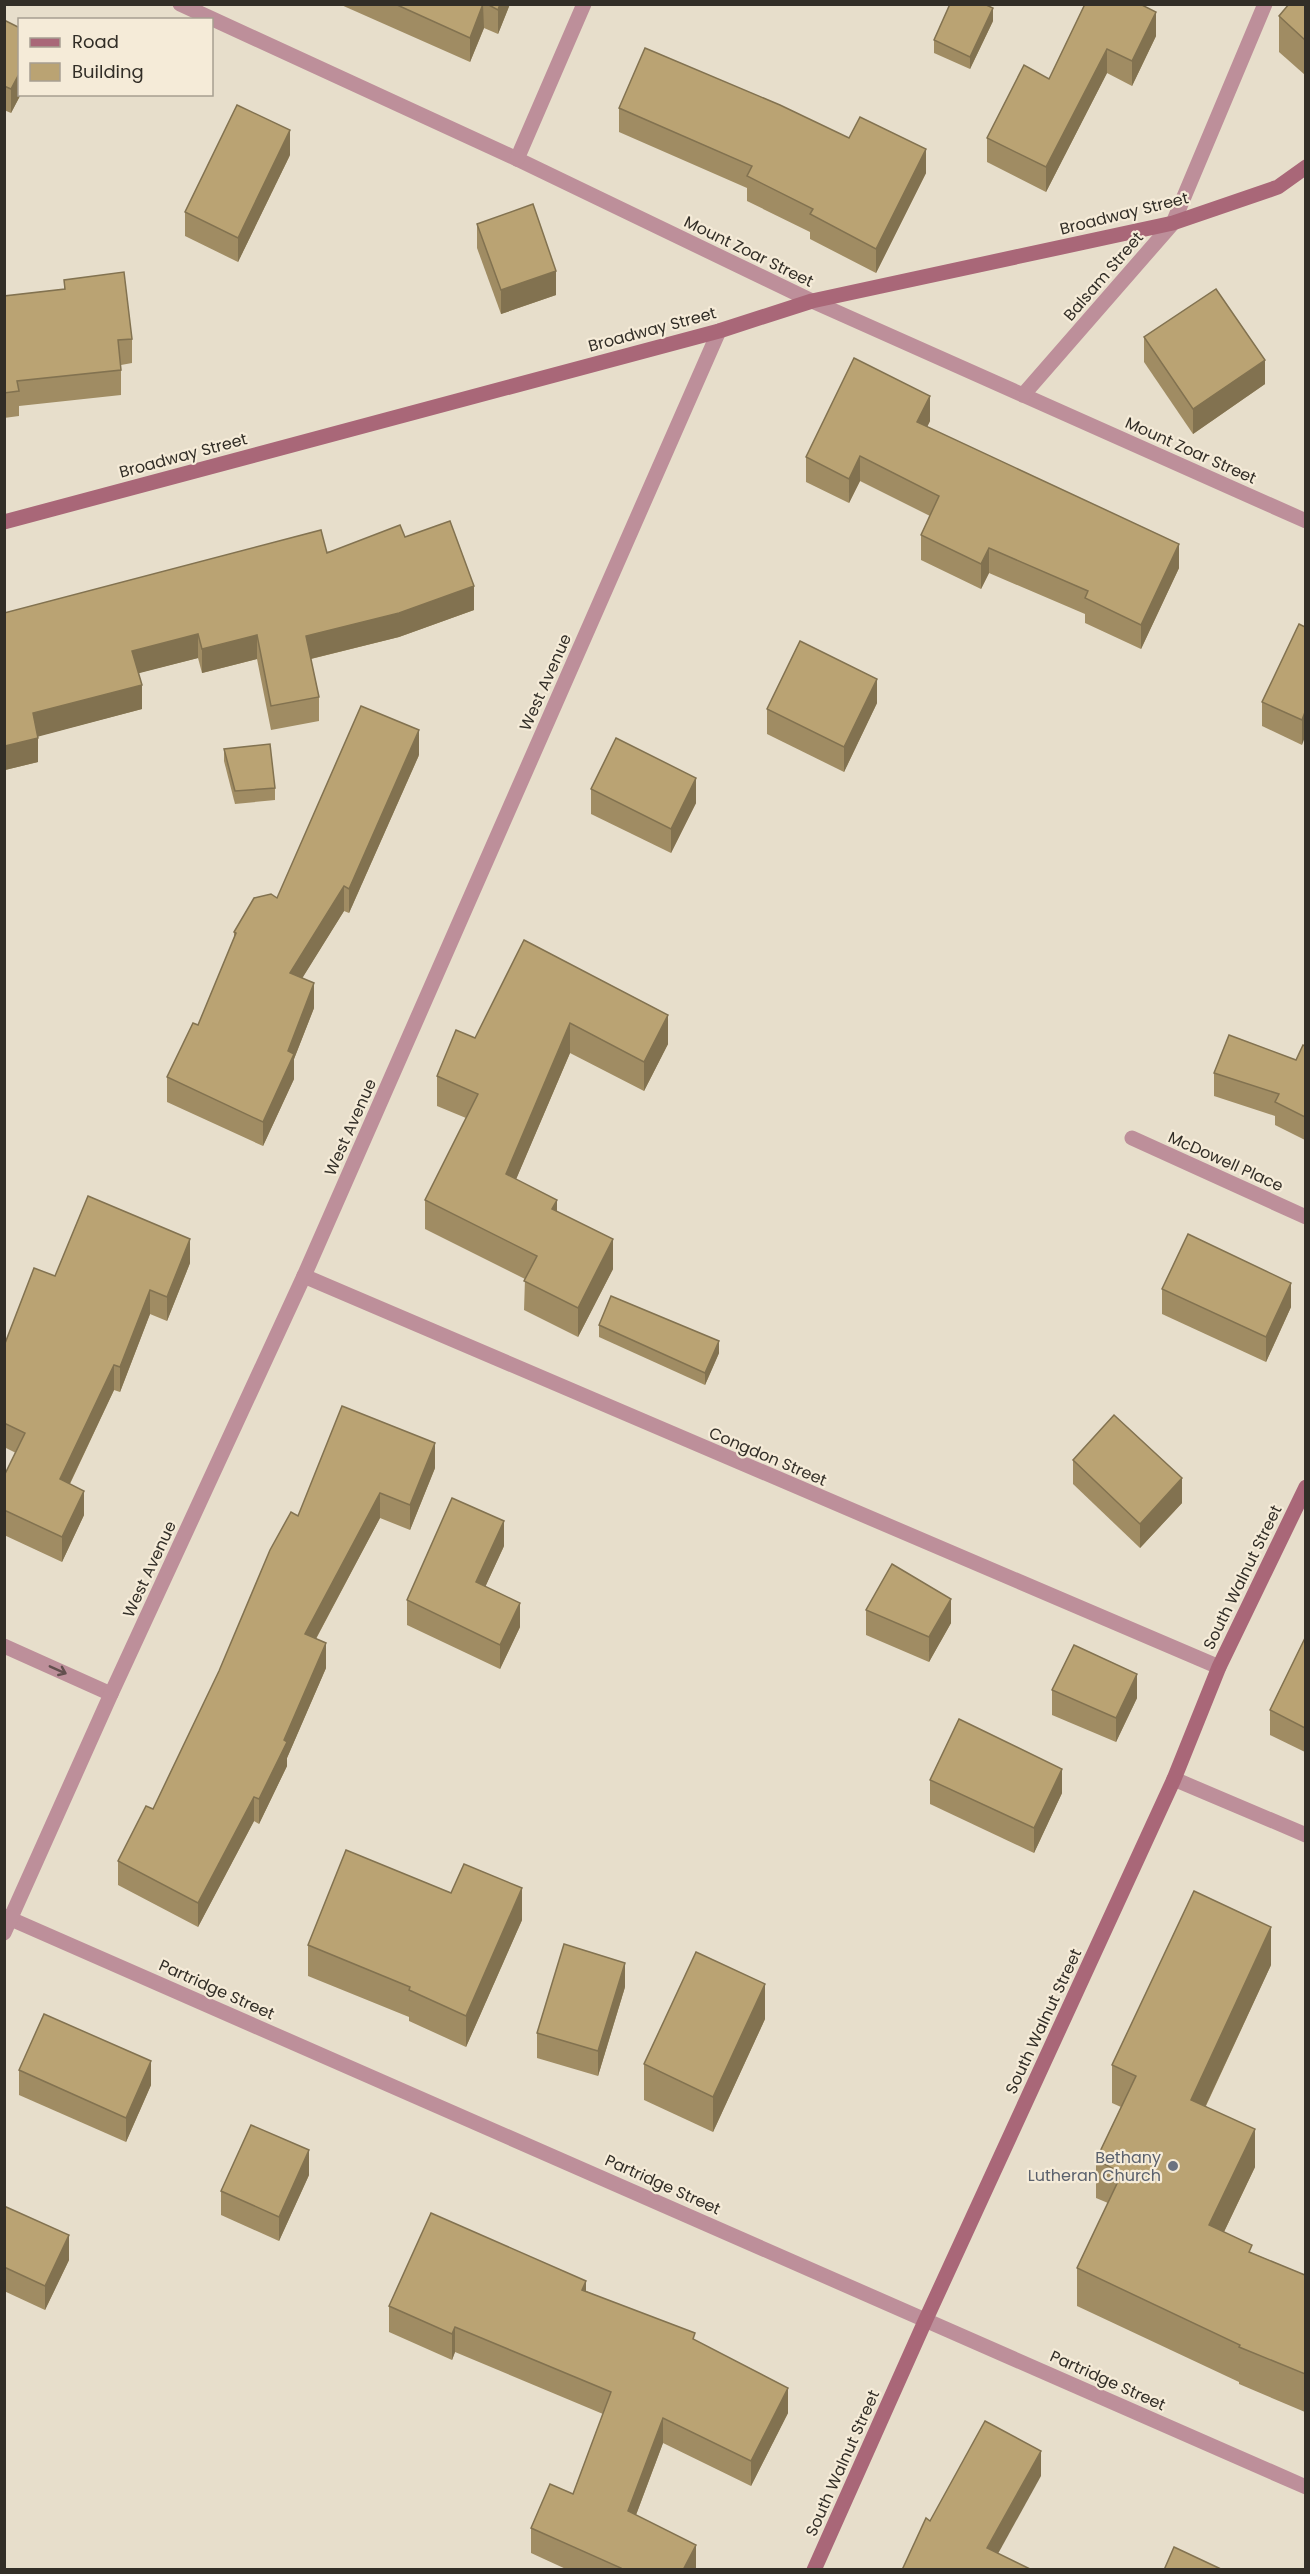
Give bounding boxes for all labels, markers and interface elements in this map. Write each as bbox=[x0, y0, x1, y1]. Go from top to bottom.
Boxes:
legend bbox=[18, 18, 213, 96]
text: Road bbox=[72, 29, 119, 54]
text: Building bbox=[72, 59, 144, 84]
street label: Broadway Street bbox=[1057, 186, 1191, 241]
street label: Mount Zoar Street bbox=[680, 210, 818, 293]
street label: Balsam Street bbox=[1058, 227, 1149, 326]
street label: Broadway Street bbox=[586, 301, 719, 358]
street label: Mount Zoar Street bbox=[1122, 411, 1260, 490]
street label: Broadway Street bbox=[117, 427, 250, 484]
street label: West Avenue bbox=[514, 630, 577, 734]
street label: West Avenue bbox=[319, 1075, 382, 1179]
street label: McDowell Place bbox=[1165, 1126, 1287, 1197]
street label: Congdon Street bbox=[705, 1421, 830, 1492]
street label: South Walnut Street bbox=[1197, 1501, 1287, 1653]
street label: West Avenue bbox=[117, 1517, 182, 1621]
one-way arrow bbox=[48, 1664, 66, 1676]
street label: South Walnut Street bbox=[1000, 1945, 1087, 2098]
street label: Partridge Street bbox=[155, 1954, 278, 2025]
place label: Bethany Lutheran Church bbox=[1028, 2146, 1161, 2187]
street label: Partridge Street bbox=[601, 2149, 724, 2220]
marker: Bethany Lutheran Church bbox=[1166, 2159, 1180, 2173]
street label: Partridge Street bbox=[1046, 2345, 1169, 2416]
street label: South Walnut Street bbox=[800, 2386, 885, 2540]

